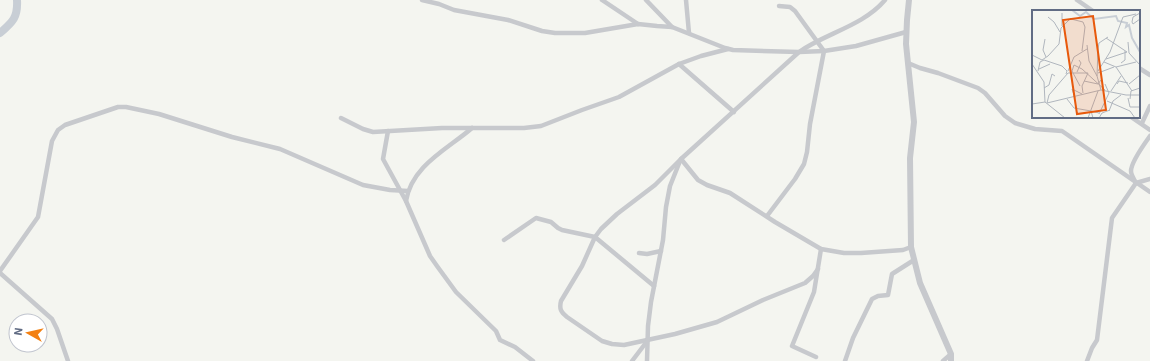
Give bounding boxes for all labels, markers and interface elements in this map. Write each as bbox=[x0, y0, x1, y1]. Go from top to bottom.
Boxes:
inset map bbox=[1032, 10, 1140, 118]
north arrow bbox=[8, 313, 48, 353]
text: N bbox=[11, 327, 26, 337]

